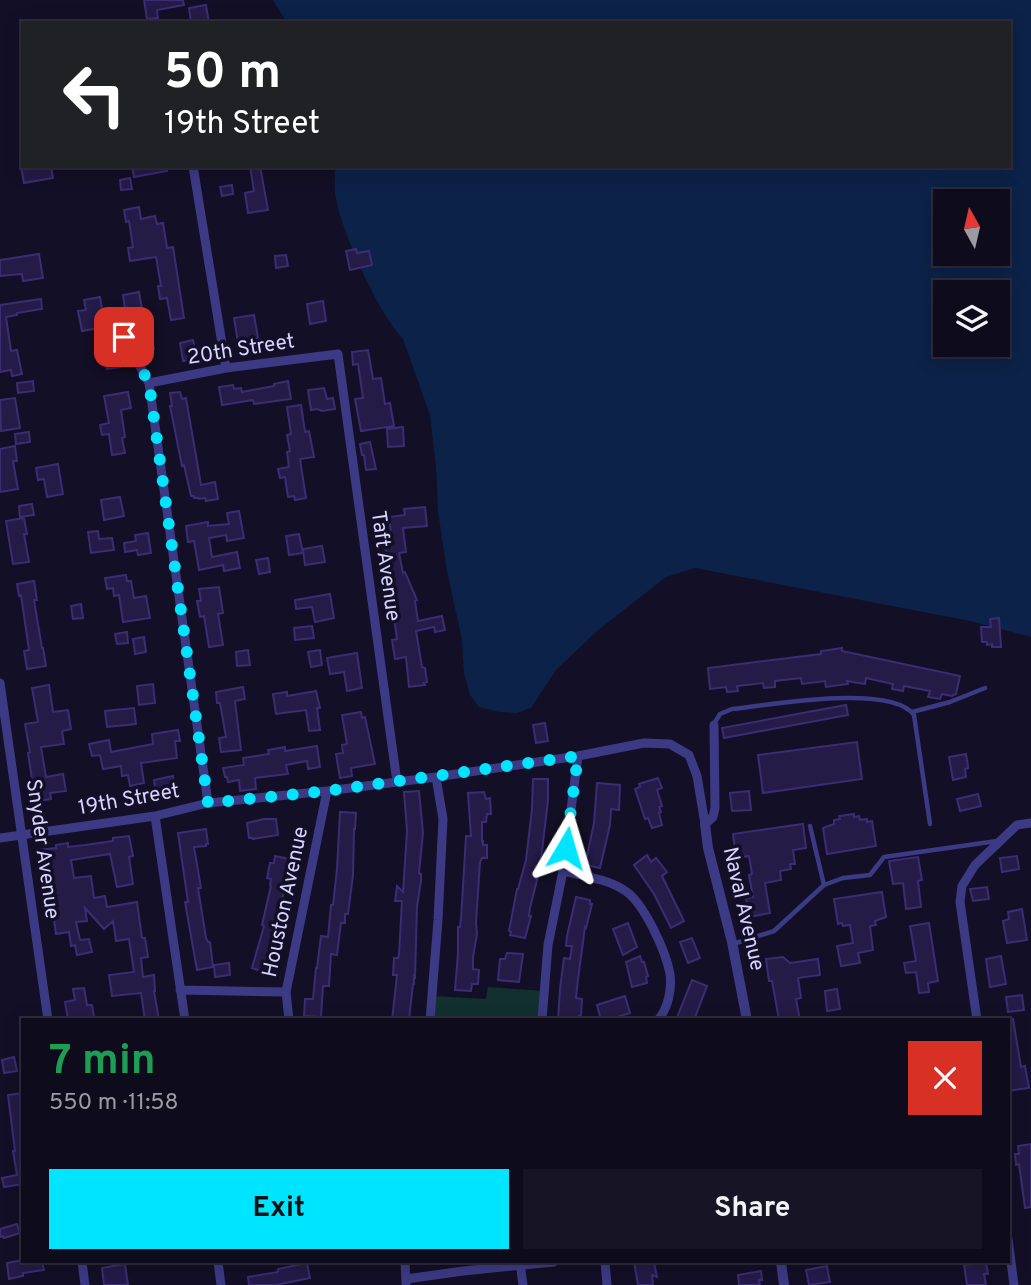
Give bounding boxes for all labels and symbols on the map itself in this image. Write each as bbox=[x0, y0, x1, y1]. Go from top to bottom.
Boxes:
north arrow bbox=[933, 189, 1010, 266]
pin bbox=[94, 307, 154, 367]
street label: 20th Street bbox=[185, 328, 297, 372]
street label: Taft Avenue bbox=[364, 509, 406, 623]
street label: Snyder Avenue bbox=[19, 777, 65, 921]
street label: 19th Street bbox=[76, 778, 182, 822]
position arrow bbox=[529, 811, 603, 885]
street label: Houston Avenue bbox=[257, 824, 315, 980]
street label: Naval Avenue bbox=[716, 844, 770, 974]

